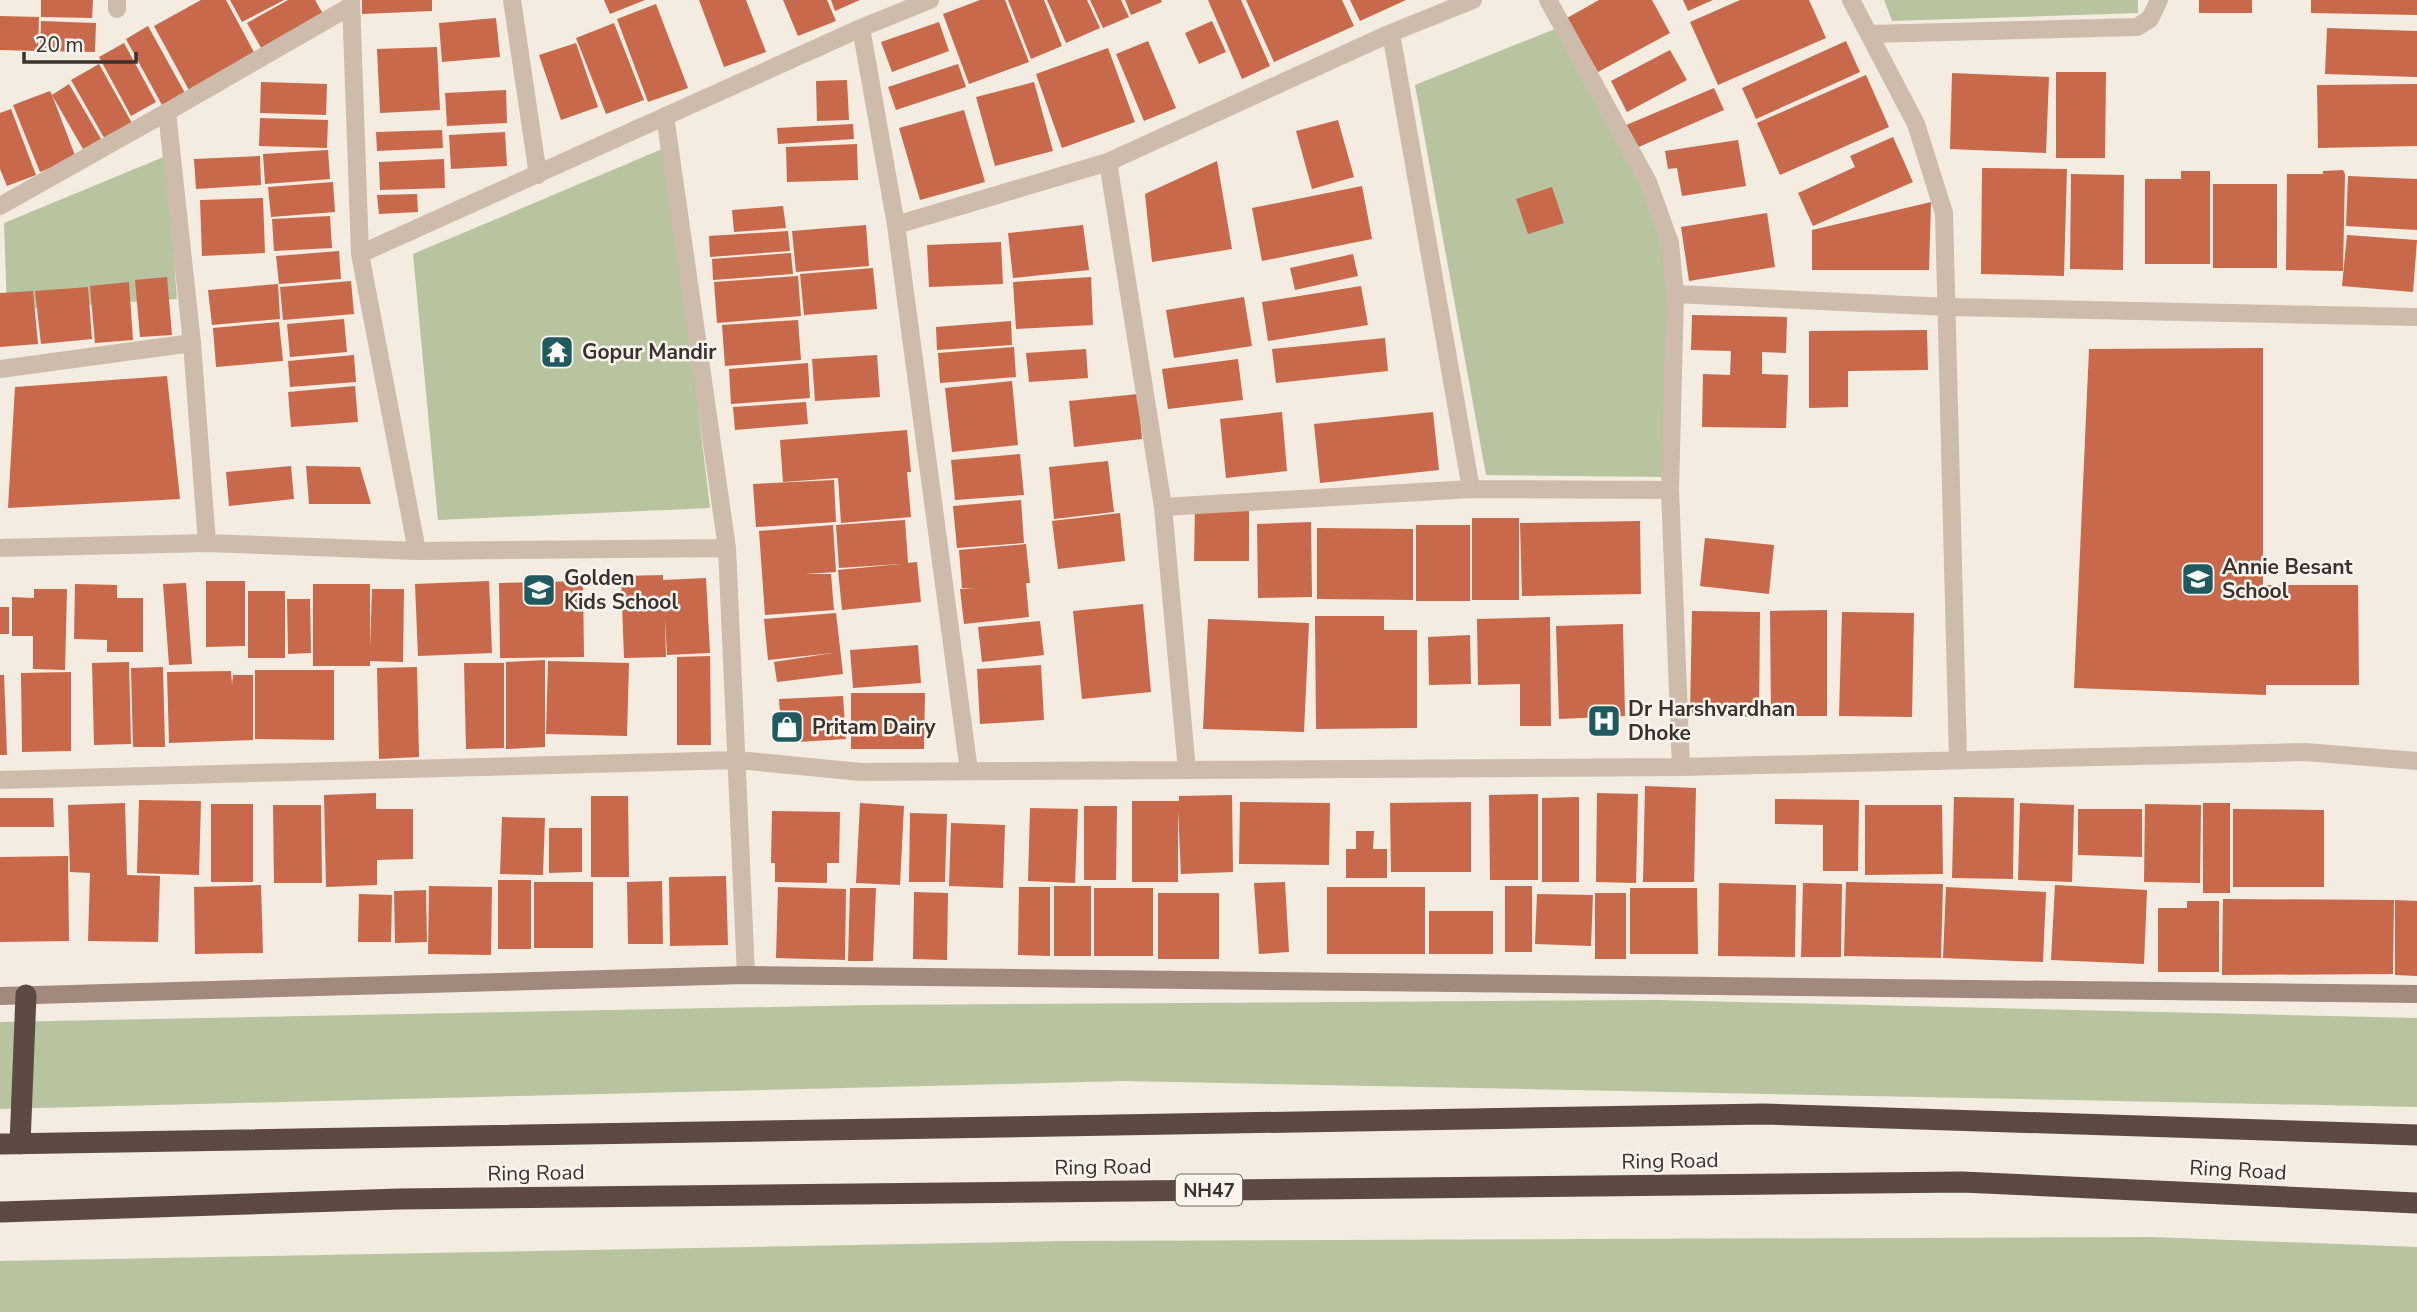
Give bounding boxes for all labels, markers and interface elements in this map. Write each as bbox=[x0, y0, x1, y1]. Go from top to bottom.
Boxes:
scale bar bbox=[24, 21, 136, 65]
text: 20 m bbox=[35, 31, 84, 59]
temple icon: Gopur Mandir bbox=[538, 333, 576, 371]
place label: Gopur Mandir bbox=[582, 338, 717, 366]
place label: Annie Besant School bbox=[2222, 553, 2353, 605]
school or university icon: Annie Besant School bbox=[2179, 560, 2217, 598]
place label: Golden Kids School bbox=[564, 564, 678, 616]
school or university icon: Golden Kids School bbox=[520, 571, 558, 609]
place label: Dr Harshvardhan Dhoke bbox=[1628, 695, 1795, 747]
hospital icon: Dr Harshvardhan Dhoke bbox=[1585, 702, 1623, 740]
shop icon: Pritam Dairy bbox=[768, 708, 806, 746]
place label: Pritam Dairy bbox=[812, 713, 936, 741]
street label: Ring Road bbox=[1621, 1146, 1719, 1176]
street label: Ring Road bbox=[1054, 1152, 1152, 1182]
street label: Ring Road bbox=[2189, 1153, 2287, 1187]
street label: Ring Road bbox=[487, 1158, 585, 1188]
road number: NH47 bbox=[1176, 1174, 1242, 1206]

